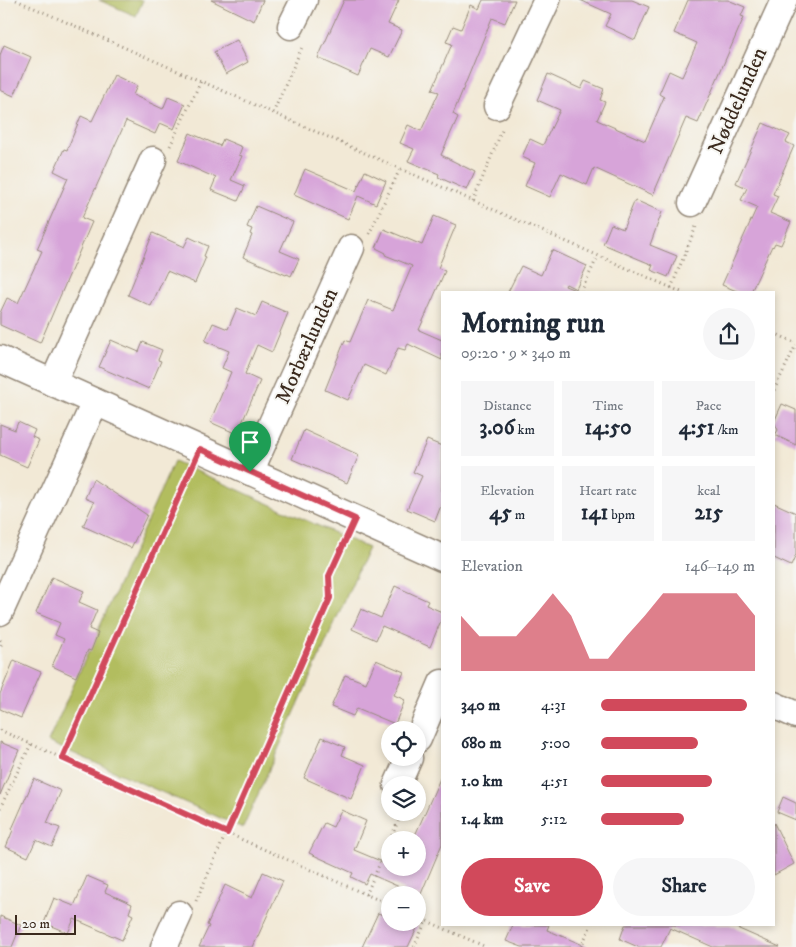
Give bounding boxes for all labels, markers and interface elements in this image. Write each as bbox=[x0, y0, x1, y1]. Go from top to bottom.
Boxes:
street label: Nøddelunden bbox=[703, 44, 773, 158]
street label: Morbærlunden bbox=[270, 284, 344, 408]
text: Morning run bbox=[461, 306, 605, 341]
button: share bbox=[703, 308, 755, 360]
text: 09:20 · 9 × 340 m bbox=[461, 343, 571, 363]
text: Distance bbox=[483, 397, 531, 415]
text: Time bbox=[593, 397, 623, 415]
text: Pace bbox=[696, 397, 722, 415]
text: 3.06 bbox=[480, 415, 515, 441]
text: 14:50 bbox=[584, 415, 632, 441]
text: 4:51 bbox=[679, 415, 714, 441]
pin bbox=[229, 421, 271, 472]
text: km bbox=[515, 421, 535, 439]
text: /km bbox=[714, 421, 739, 439]
icon: arrive bbox=[236, 428, 264, 456]
text: Elevation bbox=[480, 482, 534, 500]
text: Heart rate bbox=[579, 482, 637, 500]
text: kcal bbox=[697, 482, 720, 500]
text: 45 bbox=[489, 500, 512, 526]
text: 141 bbox=[581, 500, 608, 526]
text: 215 bbox=[694, 500, 723, 526]
text: m bbox=[512, 506, 525, 524]
text: bpm bbox=[608, 506, 635, 524]
text: Elevation bbox=[461, 556, 523, 576]
text: 146–149 m bbox=[685, 556, 755, 576]
text: 340 m bbox=[461, 695, 500, 715]
text: 4:31 bbox=[541, 695, 566, 715]
map controls bbox=[381, 721, 426, 931]
button: locate bbox=[381, 721, 426, 766]
text: 680 m bbox=[461, 733, 501, 753]
text: 5:00 bbox=[541, 733, 570, 753]
text: 1.0 km bbox=[461, 771, 503, 791]
text: 4:51 bbox=[541, 771, 568, 791]
button: layers bbox=[381, 776, 426, 821]
text: 1.4 km bbox=[461, 809, 503, 829]
text: 5:12 bbox=[541, 809, 567, 829]
button: + bbox=[381, 831, 426, 876]
button: Save bbox=[461, 858, 603, 916]
button: Share bbox=[613, 858, 755, 916]
button: − bbox=[381, 886, 426, 931]
scale bar bbox=[15, 912, 76, 935]
text: 20 m bbox=[22, 915, 50, 933]

